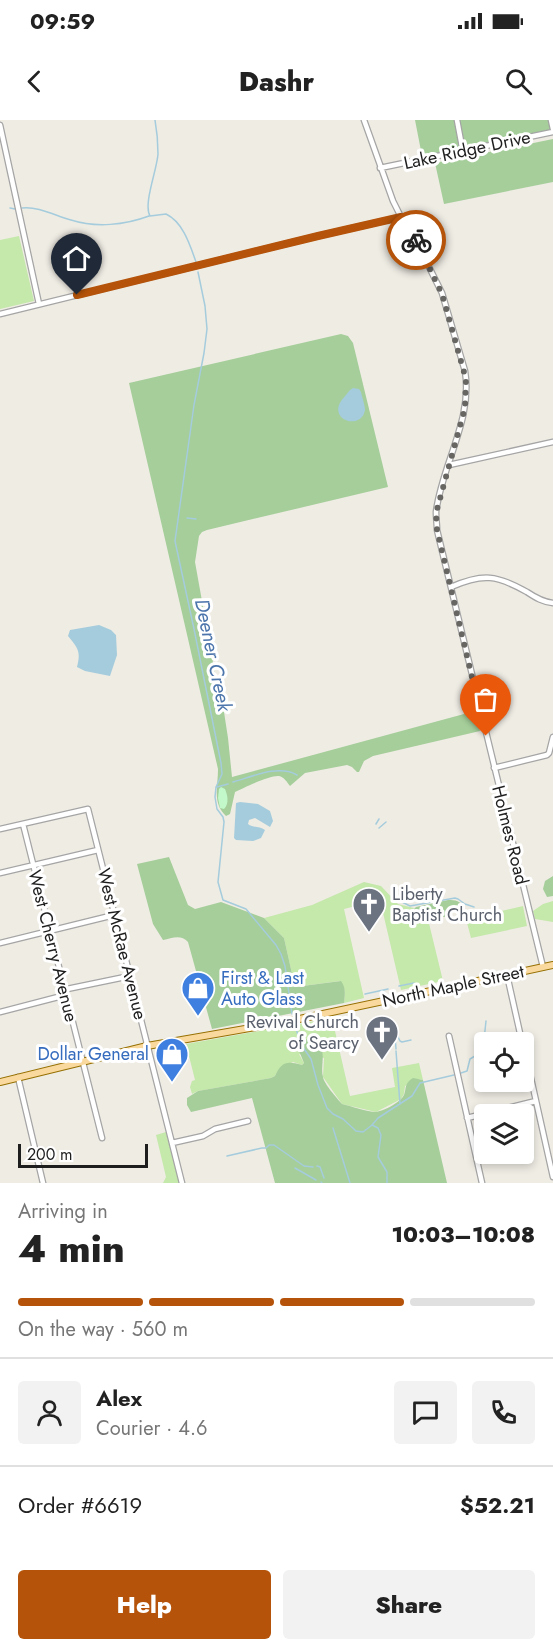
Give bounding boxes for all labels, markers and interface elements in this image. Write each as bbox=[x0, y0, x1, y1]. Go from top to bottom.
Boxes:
text: 09:59 bbox=[30, 5, 95, 37]
text: Dashr bbox=[239, 62, 314, 101]
icon: back bbox=[18, 65, 51, 98]
icon: search bbox=[502, 65, 535, 98]
street label: Lake Ridge Drive bbox=[401, 124, 533, 176]
courier bbox=[386, 210, 446, 270]
icon: bike bbox=[400, 224, 433, 257]
pin bbox=[51, 233, 102, 295]
icon: home bbox=[60, 242, 93, 275]
water label: Deener Creek bbox=[187, 596, 239, 715]
pin bbox=[460, 674, 511, 736]
icon: bag bbox=[469, 683, 502, 716]
street label: Holmes Road bbox=[485, 783, 535, 887]
street label: West McRae Avenue bbox=[91, 866, 153, 1022]
street label: West Cherry Avenue bbox=[22, 867, 84, 1025]
place label: Liberty Baptist Church bbox=[392, 881, 502, 928]
church icon: Liberty Baptist Church bbox=[351, 886, 387, 933]
street label: North Maple Street bbox=[380, 958, 527, 1014]
place label: First & Last Auto Glass bbox=[221, 965, 304, 1012]
shop icon: First & Last Auto Glass bbox=[180, 970, 216, 1017]
place label: Revival Church of Searcy bbox=[246, 1009, 359, 1056]
church icon: Revival Church of Searcy bbox=[364, 1014, 400, 1061]
map controls bbox=[474, 1032, 534, 1164]
button: locate bbox=[474, 1032, 534, 1092]
shop icon: Dollar General bbox=[154, 1036, 190, 1083]
place label: Dollar General bbox=[38, 1041, 149, 1067]
button: layers bbox=[474, 1104, 534, 1164]
scale bar bbox=[18, 1141, 148, 1168]
text: 200 m bbox=[27, 1143, 73, 1166]
text: Arriving in bbox=[18, 1197, 108, 1226]
text: 10:03–10:08 bbox=[391, 1218, 535, 1250]
text: 4 min bbox=[18, 1220, 125, 1277]
text: On the way · 560 m bbox=[18, 1315, 188, 1344]
button: person bbox=[18, 1381, 81, 1444]
button: chat bbox=[394, 1381, 457, 1444]
button: phone bbox=[472, 1381, 535, 1444]
text: Alex bbox=[96, 1382, 142, 1414]
text: Courier · 4.6 bbox=[96, 1414, 208, 1443]
text: Order #6619 bbox=[18, 1489, 142, 1521]
text: $52.21 bbox=[460, 1489, 535, 1521]
button: Help bbox=[18, 1570, 271, 1639]
button: Share bbox=[283, 1570, 535, 1639]

